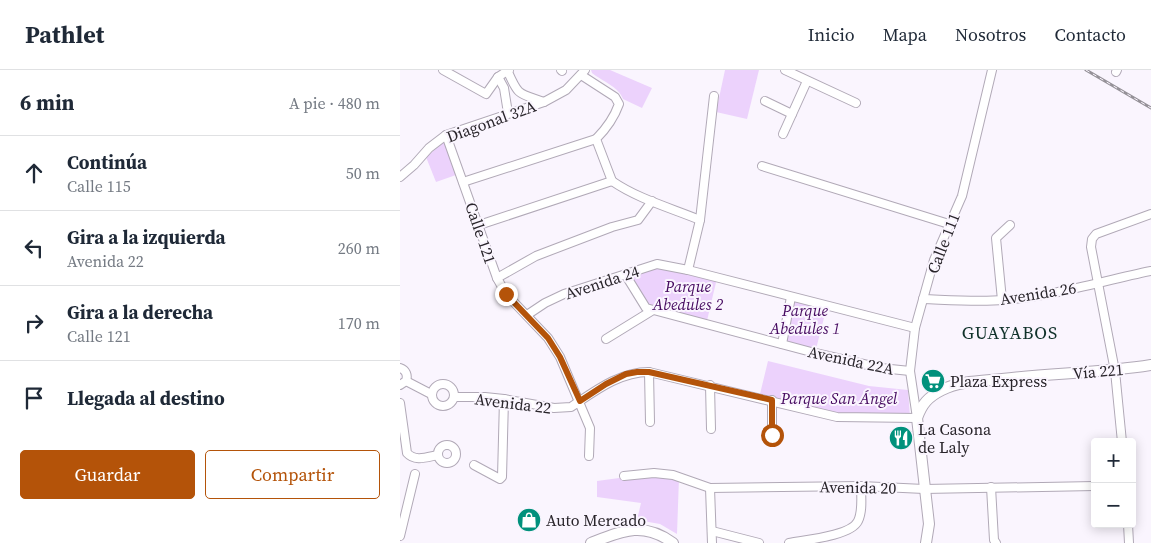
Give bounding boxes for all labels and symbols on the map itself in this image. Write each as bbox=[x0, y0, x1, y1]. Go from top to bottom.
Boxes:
street label: Diagonal 32A bbox=[443, 94, 539, 147]
street label: Calle 121 bbox=[460, 199, 502, 267]
street label: Calle 111 bbox=[921, 209, 965, 277]
street label: Avenida 24 bbox=[562, 260, 642, 304]
park label: Parque Abedules 2 bbox=[652, 275, 723, 315]
street label: Avenida 26 bbox=[998, 276, 1078, 310]
route end bbox=[495, 283, 518, 306]
park label: Parque Abedules 1 bbox=[769, 299, 840, 339]
district label: GUAYABOS bbox=[962, 320, 1058, 345]
street label: Avenida 22A bbox=[806, 340, 896, 380]
street label: Vía 221 bbox=[1072, 358, 1124, 384]
supermarket icon: Plaza Express bbox=[920, 368, 946, 394]
place label: Plaza Express bbox=[950, 370, 1047, 392]
street label: Avenida 22 bbox=[474, 387, 552, 419]
park label: Parque San Ángel bbox=[780, 387, 898, 409]
place label: La Casona de Laly bbox=[918, 418, 992, 458]
route start bbox=[761, 424, 784, 447]
restaurant icon: La Casona de Laly bbox=[888, 425, 914, 451]
street label: Avenida 20 bbox=[819, 475, 897, 499]
shop icon: Auto Mercado bbox=[516, 507, 542, 533]
place label: Auto Mercado bbox=[546, 509, 646, 531]

